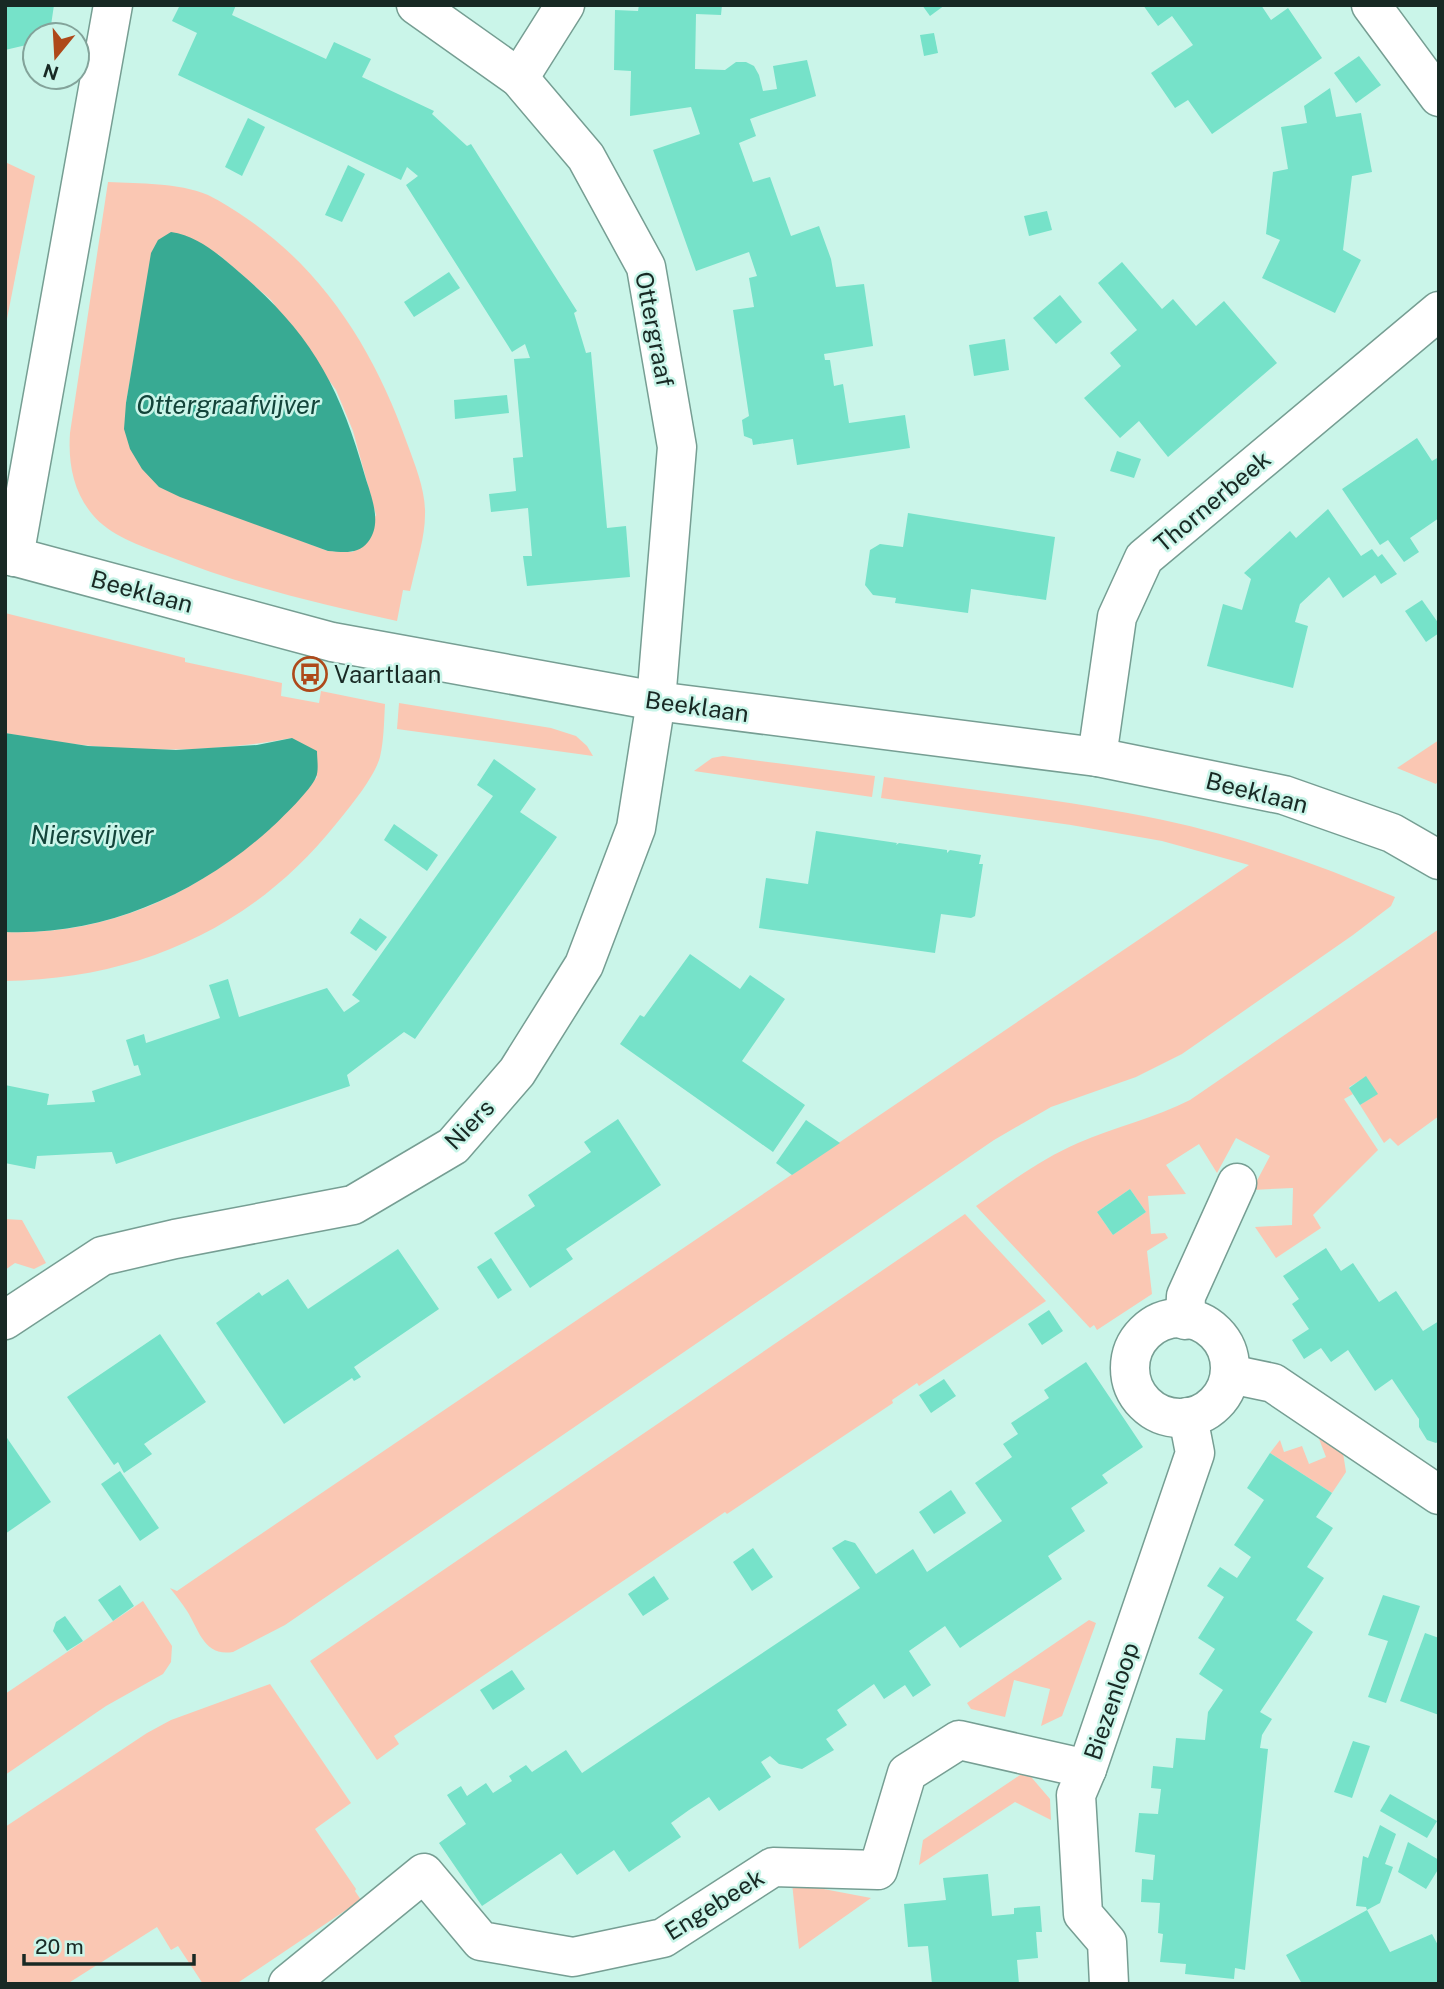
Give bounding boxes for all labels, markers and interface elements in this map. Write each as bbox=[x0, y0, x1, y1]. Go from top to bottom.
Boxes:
north arrow bbox=[21, 21, 91, 91]
text: N bbox=[40, 59, 61, 85]
street label: Ottergraaf bbox=[630, 269, 680, 389]
water label: Ottergraafvijver bbox=[136, 389, 320, 420]
street label: Thornerbeek bbox=[1148, 444, 1276, 558]
street label: Beeklaan bbox=[88, 564, 196, 618]
bus stop icon: Vaartlaan bbox=[291, 655, 329, 693]
place label: Vaartlaan bbox=[334, 660, 441, 688]
street label: Beeklaan bbox=[643, 685, 751, 727]
street label: Beeklaan bbox=[1203, 766, 1311, 818]
water label: Niersvijver bbox=[30, 819, 154, 850]
street label: Niers bbox=[438, 1093, 500, 1155]
street label: Biezenloop bbox=[1078, 1639, 1144, 1763]
street label: Engebeek bbox=[659, 1863, 769, 1945]
scale bar bbox=[24, 1923, 194, 1967]
text: 20 m bbox=[35, 1934, 84, 1959]

